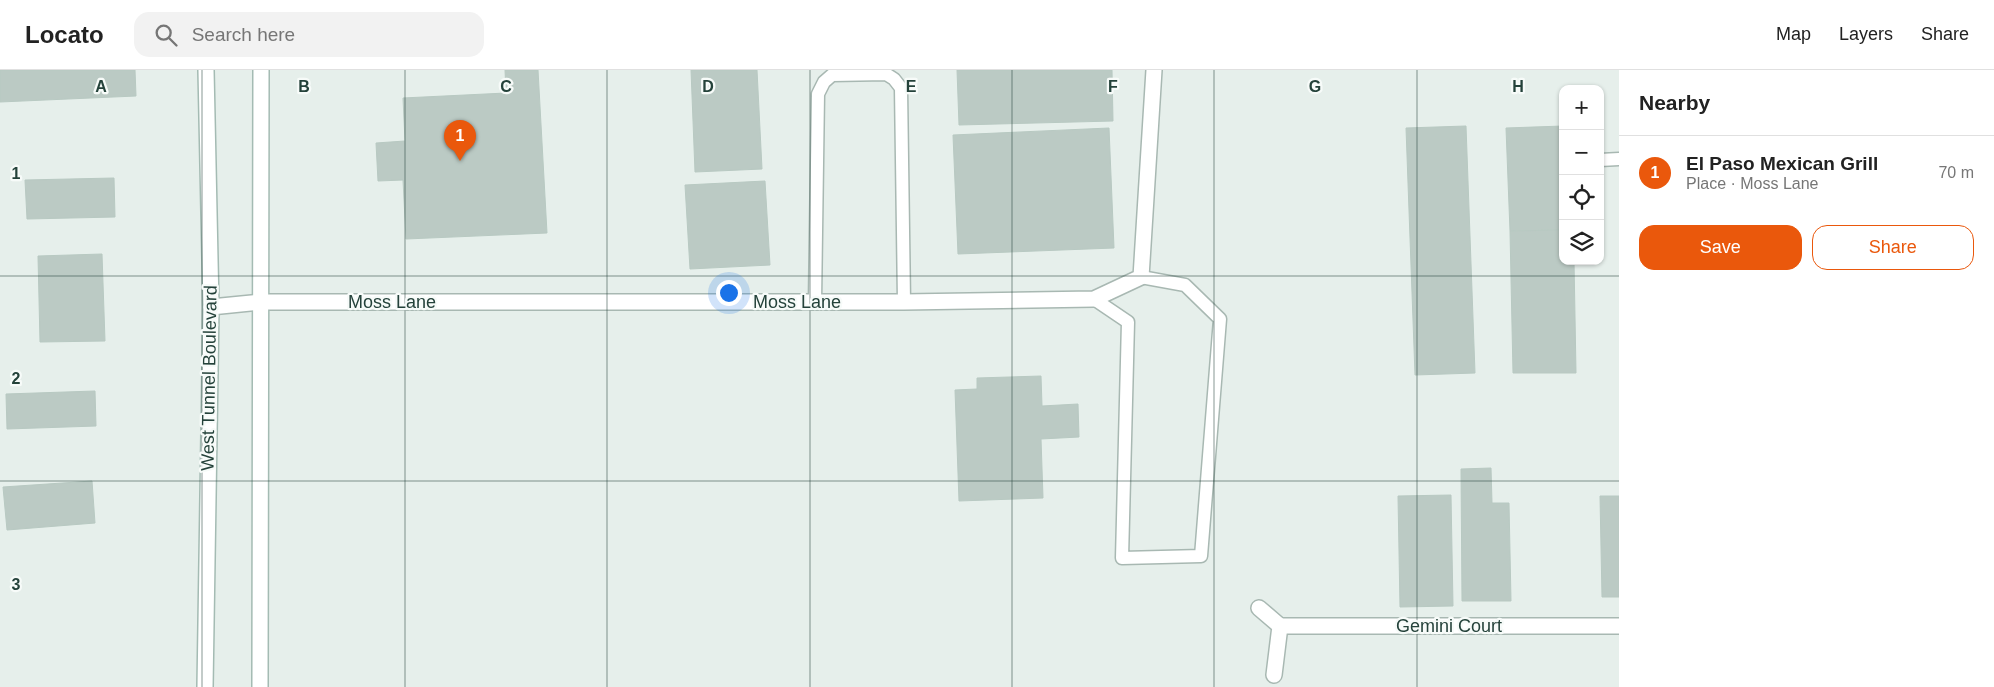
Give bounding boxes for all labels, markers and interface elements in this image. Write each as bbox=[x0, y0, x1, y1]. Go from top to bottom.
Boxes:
search box bbox=[134, 12, 484, 57]
text: Locato bbox=[25, 21, 104, 48]
icon: search bbox=[152, 21, 180, 49]
text: Search here bbox=[192, 24, 295, 45]
text: Map bbox=[1776, 24, 1811, 44]
text: Layers bbox=[1839, 24, 1893, 44]
text: Share bbox=[1921, 24, 1969, 44]
text: A bbox=[95, 78, 107, 95]
text: B bbox=[298, 78, 310, 95]
text: C bbox=[500, 78, 512, 95]
text: D bbox=[702, 78, 714, 95]
text: E bbox=[906, 78, 917, 95]
text: F bbox=[1108, 78, 1118, 95]
text: G bbox=[1309, 78, 1321, 95]
text: H bbox=[1512, 78, 1524, 95]
map controls bbox=[1559, 85, 1604, 265]
button: + bbox=[1559, 85, 1604, 130]
text: Nearby bbox=[1639, 91, 1710, 114]
pin: 1 bbox=[444, 120, 476, 161]
button: − bbox=[1559, 130, 1604, 175]
text: El Paso Mexican Grill bbox=[1686, 153, 1878, 174]
text: 1 bbox=[1651, 164, 1659, 181]
text: 70 m bbox=[1938, 164, 1974, 181]
text: 1 bbox=[12, 165, 21, 182]
button: locate bbox=[1559, 175, 1604, 220]
text: Place · Moss Lane bbox=[1686, 175, 1819, 192]
button: layers bbox=[1559, 220, 1604, 265]
button: Save bbox=[1639, 225, 1802, 270]
button: Share bbox=[1812, 225, 1974, 270]
your location bbox=[716, 280, 742, 306]
street label: West Tunnel Boulevard bbox=[197, 285, 221, 471]
street label: Moss Lane bbox=[348, 292, 436, 312]
street label: Moss Lane bbox=[753, 292, 841, 312]
text: 2 bbox=[12, 370, 21, 387]
text: 3 bbox=[12, 576, 21, 593]
street label: Gemini Court bbox=[1396, 616, 1502, 636]

